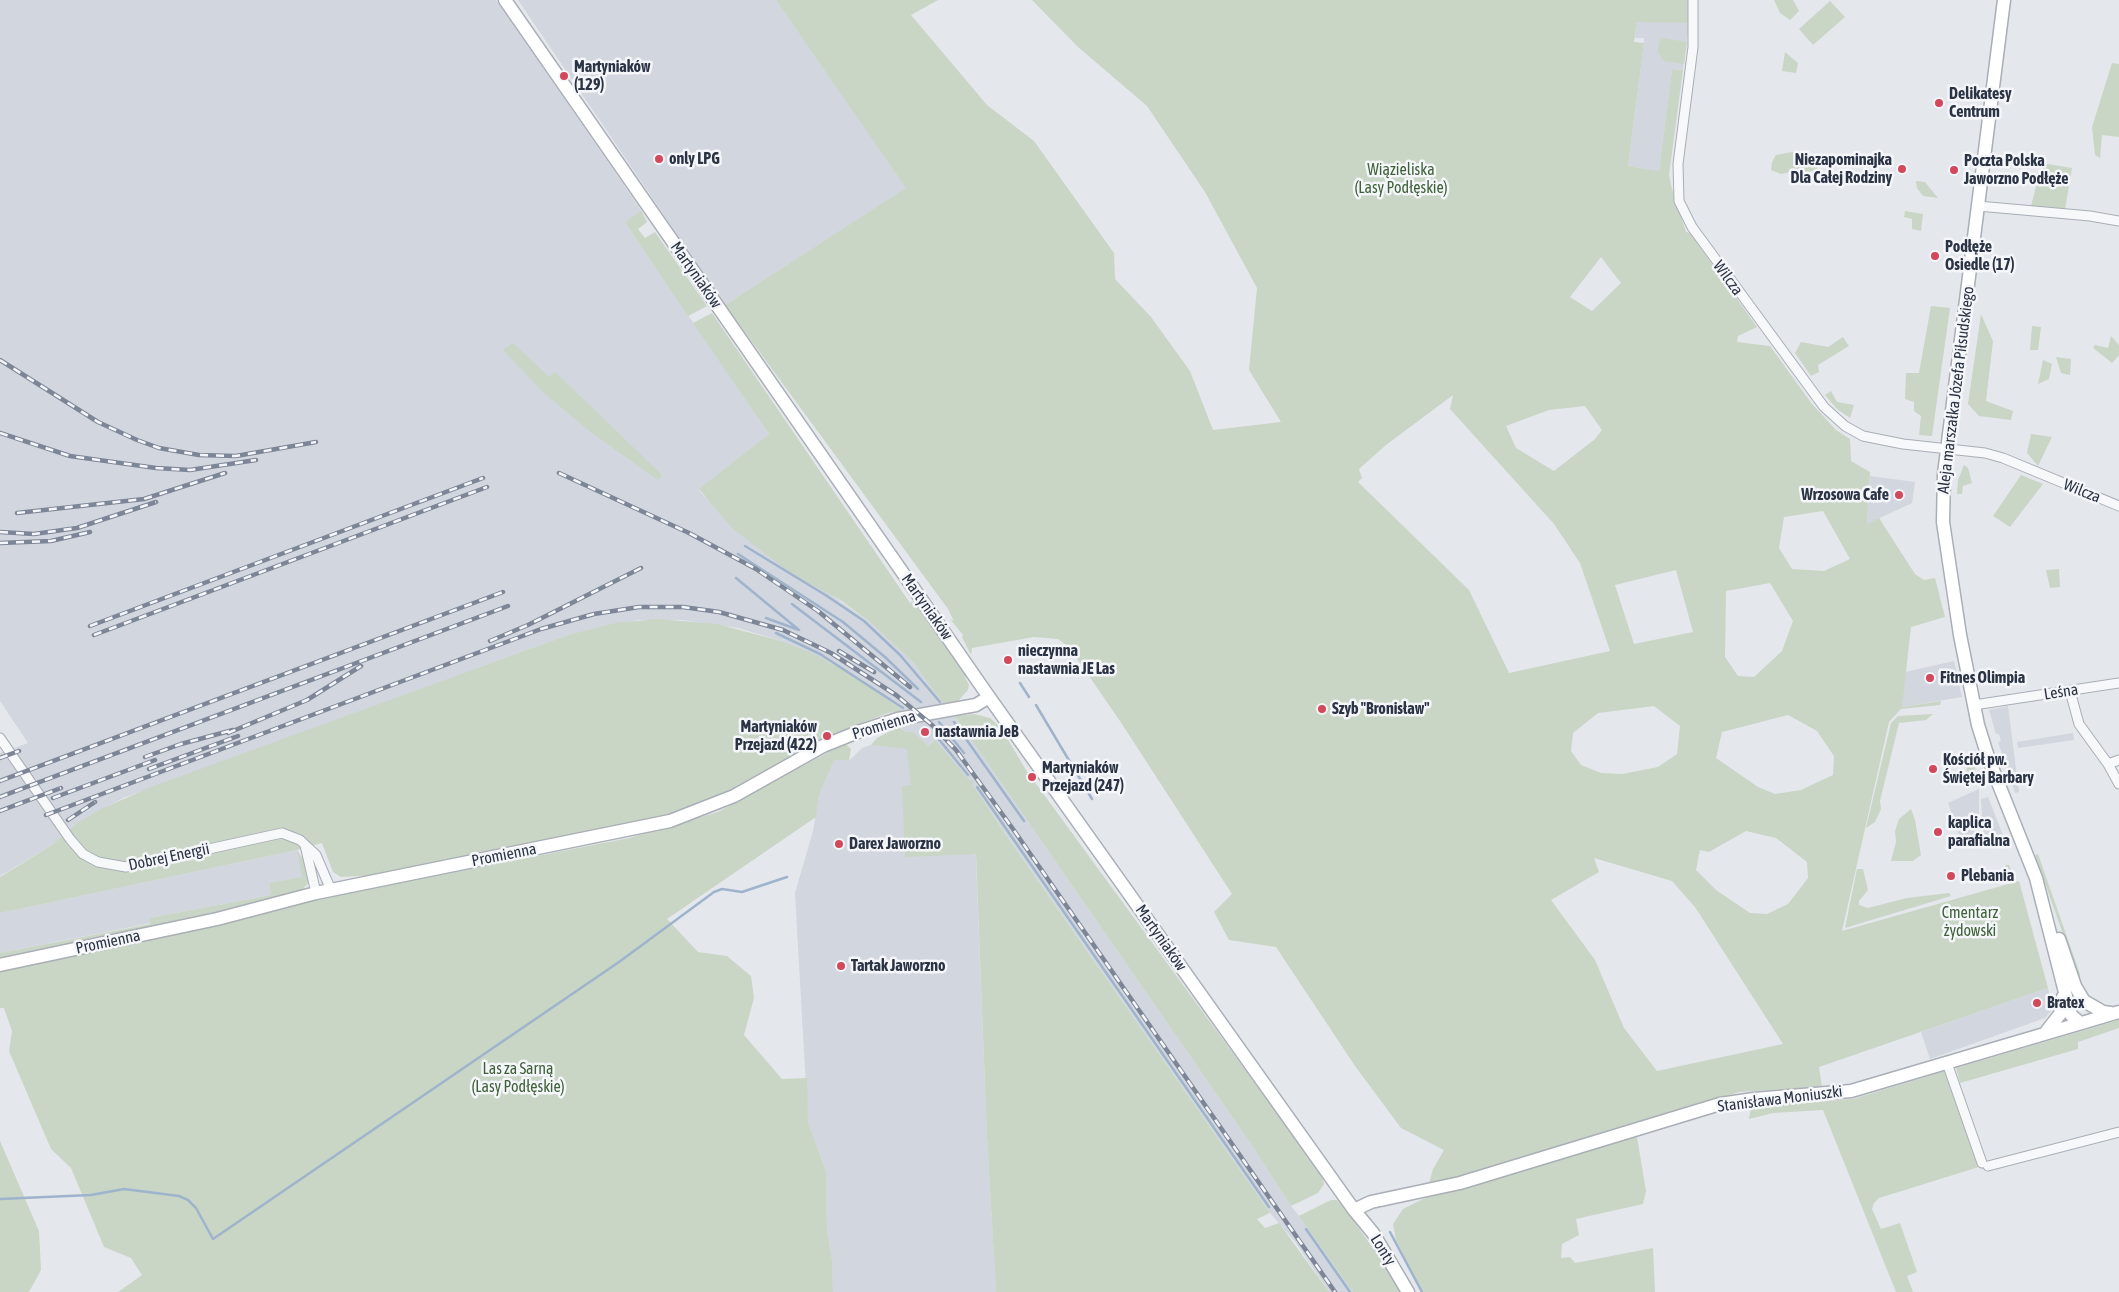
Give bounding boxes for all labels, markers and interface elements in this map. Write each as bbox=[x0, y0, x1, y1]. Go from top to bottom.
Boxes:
place label: Martyniaków (129) bbox=[574, 57, 650, 95]
marker: Martyniaków (129) bbox=[558, 70, 570, 82]
place label: Delikatesy Centrum bbox=[1949, 84, 2012, 122]
marker: Delikatesy Centrum bbox=[1933, 97, 1945, 109]
place label: only LPG bbox=[669, 149, 720, 169]
place label: Niezapominajka Dla Całej Rodziny bbox=[1790, 150, 1892, 188]
place label: Poczta Polska Jaworzno Podłęże bbox=[1964, 151, 2068, 189]
marker: only LPG bbox=[653, 153, 665, 165]
park label: Wiązieliska (Lasy Podłęskie) bbox=[1354, 160, 1448, 198]
marker: Niezapominajka Dla Całej Rodziny bbox=[1896, 163, 1908, 175]
marker: Poczta Polska Jaworzno Podłęże bbox=[1948, 164, 1960, 176]
place label: Podłęże Osiedle (17) bbox=[1945, 237, 2015, 275]
street label: Martyniaków bbox=[666, 238, 726, 312]
marker: Podłęże Osiedle (17) bbox=[1929, 250, 1941, 262]
street label: Wilcza bbox=[1709, 257, 1747, 299]
street label: Aleja marszałka Józefa Piłsudskiego bbox=[1934, 285, 1978, 495]
street label: Wilcza bbox=[2061, 475, 2103, 507]
place label: Wrzosowa Cafe bbox=[1801, 485, 1889, 505]
marker: Wrzosowa Cafe bbox=[1893, 489, 1905, 501]
street label: Martyniaków bbox=[897, 570, 957, 644]
place label: nieczynna nastawnia JE Las bbox=[1018, 641, 1115, 679]
marker: nieczynna nastawnia JE Las bbox=[1002, 654, 1014, 666]
place label: Fitnes Olimpia bbox=[1940, 668, 2025, 688]
marker: Fitnes Olimpia bbox=[1924, 672, 1936, 684]
street label: Leśna bbox=[2043, 680, 2079, 704]
place label: Szyb "Bronisław" bbox=[1332, 699, 1429, 719]
marker: Szyb "Bronisław" bbox=[1316, 703, 1328, 715]
street label: Promienna bbox=[850, 706, 918, 744]
place label: Martyniaków Przejazd (422) bbox=[735, 717, 817, 755]
place label: nastawnia JeB bbox=[935, 722, 1018, 742]
marker: nastawnia JeB bbox=[919, 726, 931, 738]
marker: Martyniaków Przejazd (422) bbox=[821, 730, 833, 742]
place label: Kościół pw. Świętej Barbary bbox=[1943, 750, 2034, 788]
place label: Martyniaków Przejazd (247) bbox=[1042, 758, 1124, 796]
marker: Kościół pw. Świętej Barbary bbox=[1927, 763, 1939, 775]
marker: Martyniaków Przejazd (247) bbox=[1026, 771, 1038, 783]
place label: kaplica parafialna bbox=[1948, 813, 2010, 851]
marker: kaplica parafialna bbox=[1932, 826, 1944, 838]
place label: Darex Jaworzno bbox=[849, 834, 941, 854]
marker: Darex Jaworzno bbox=[833, 838, 845, 850]
street label: Dobrej Energii bbox=[127, 839, 211, 875]
street label: Promienna bbox=[470, 839, 538, 871]
place label: Plebania bbox=[1961, 866, 2014, 886]
marker: Plebania bbox=[1945, 870, 1957, 882]
street label: Martyniaków bbox=[1131, 901, 1191, 975]
park label: Cmentarz żydowski bbox=[1942, 903, 1998, 941]
street label: Promienna bbox=[74, 926, 142, 958]
place label: Tartak Jaworzno bbox=[851, 956, 945, 976]
marker: Tartak Jaworzno bbox=[835, 960, 847, 972]
place label: Bratex bbox=[2047, 993, 2084, 1013]
marker: Bratex bbox=[2031, 997, 2043, 1009]
park label: Las za Sarną (Lasy Podłęskie) bbox=[471, 1059, 565, 1097]
street label: Stanisława Moniuszki bbox=[1716, 1082, 1844, 1116]
street label: Lonty bbox=[1366, 1231, 1400, 1269]

